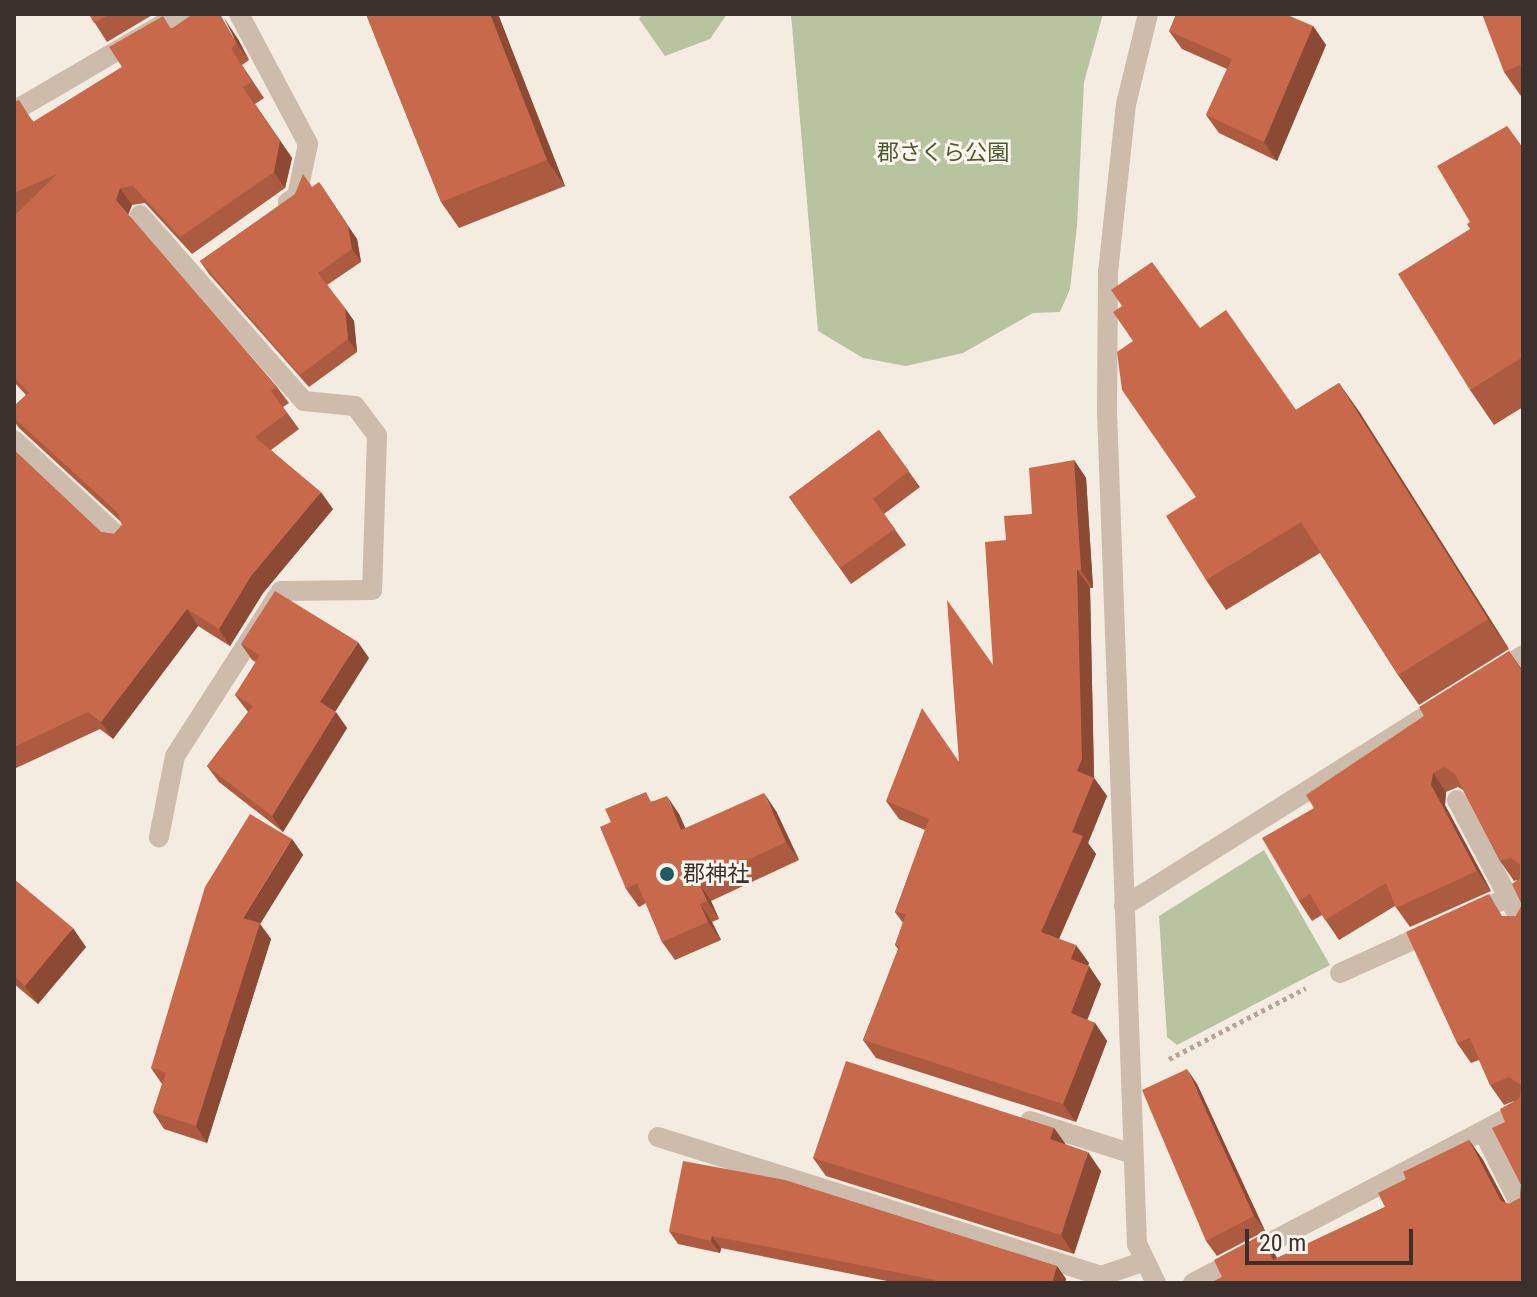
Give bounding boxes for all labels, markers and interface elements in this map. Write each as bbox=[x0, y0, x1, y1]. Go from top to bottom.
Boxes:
park label: 郡さくら公園 bbox=[877, 140, 1009, 166]
place label: 郡神社 bbox=[683, 861, 749, 887]
marker: 郡神社 bbox=[658, 865, 676, 883]
scale bar bbox=[1249, 1213, 1417, 1263]
text: 20 m bbox=[1259, 1229, 1306, 1257]

